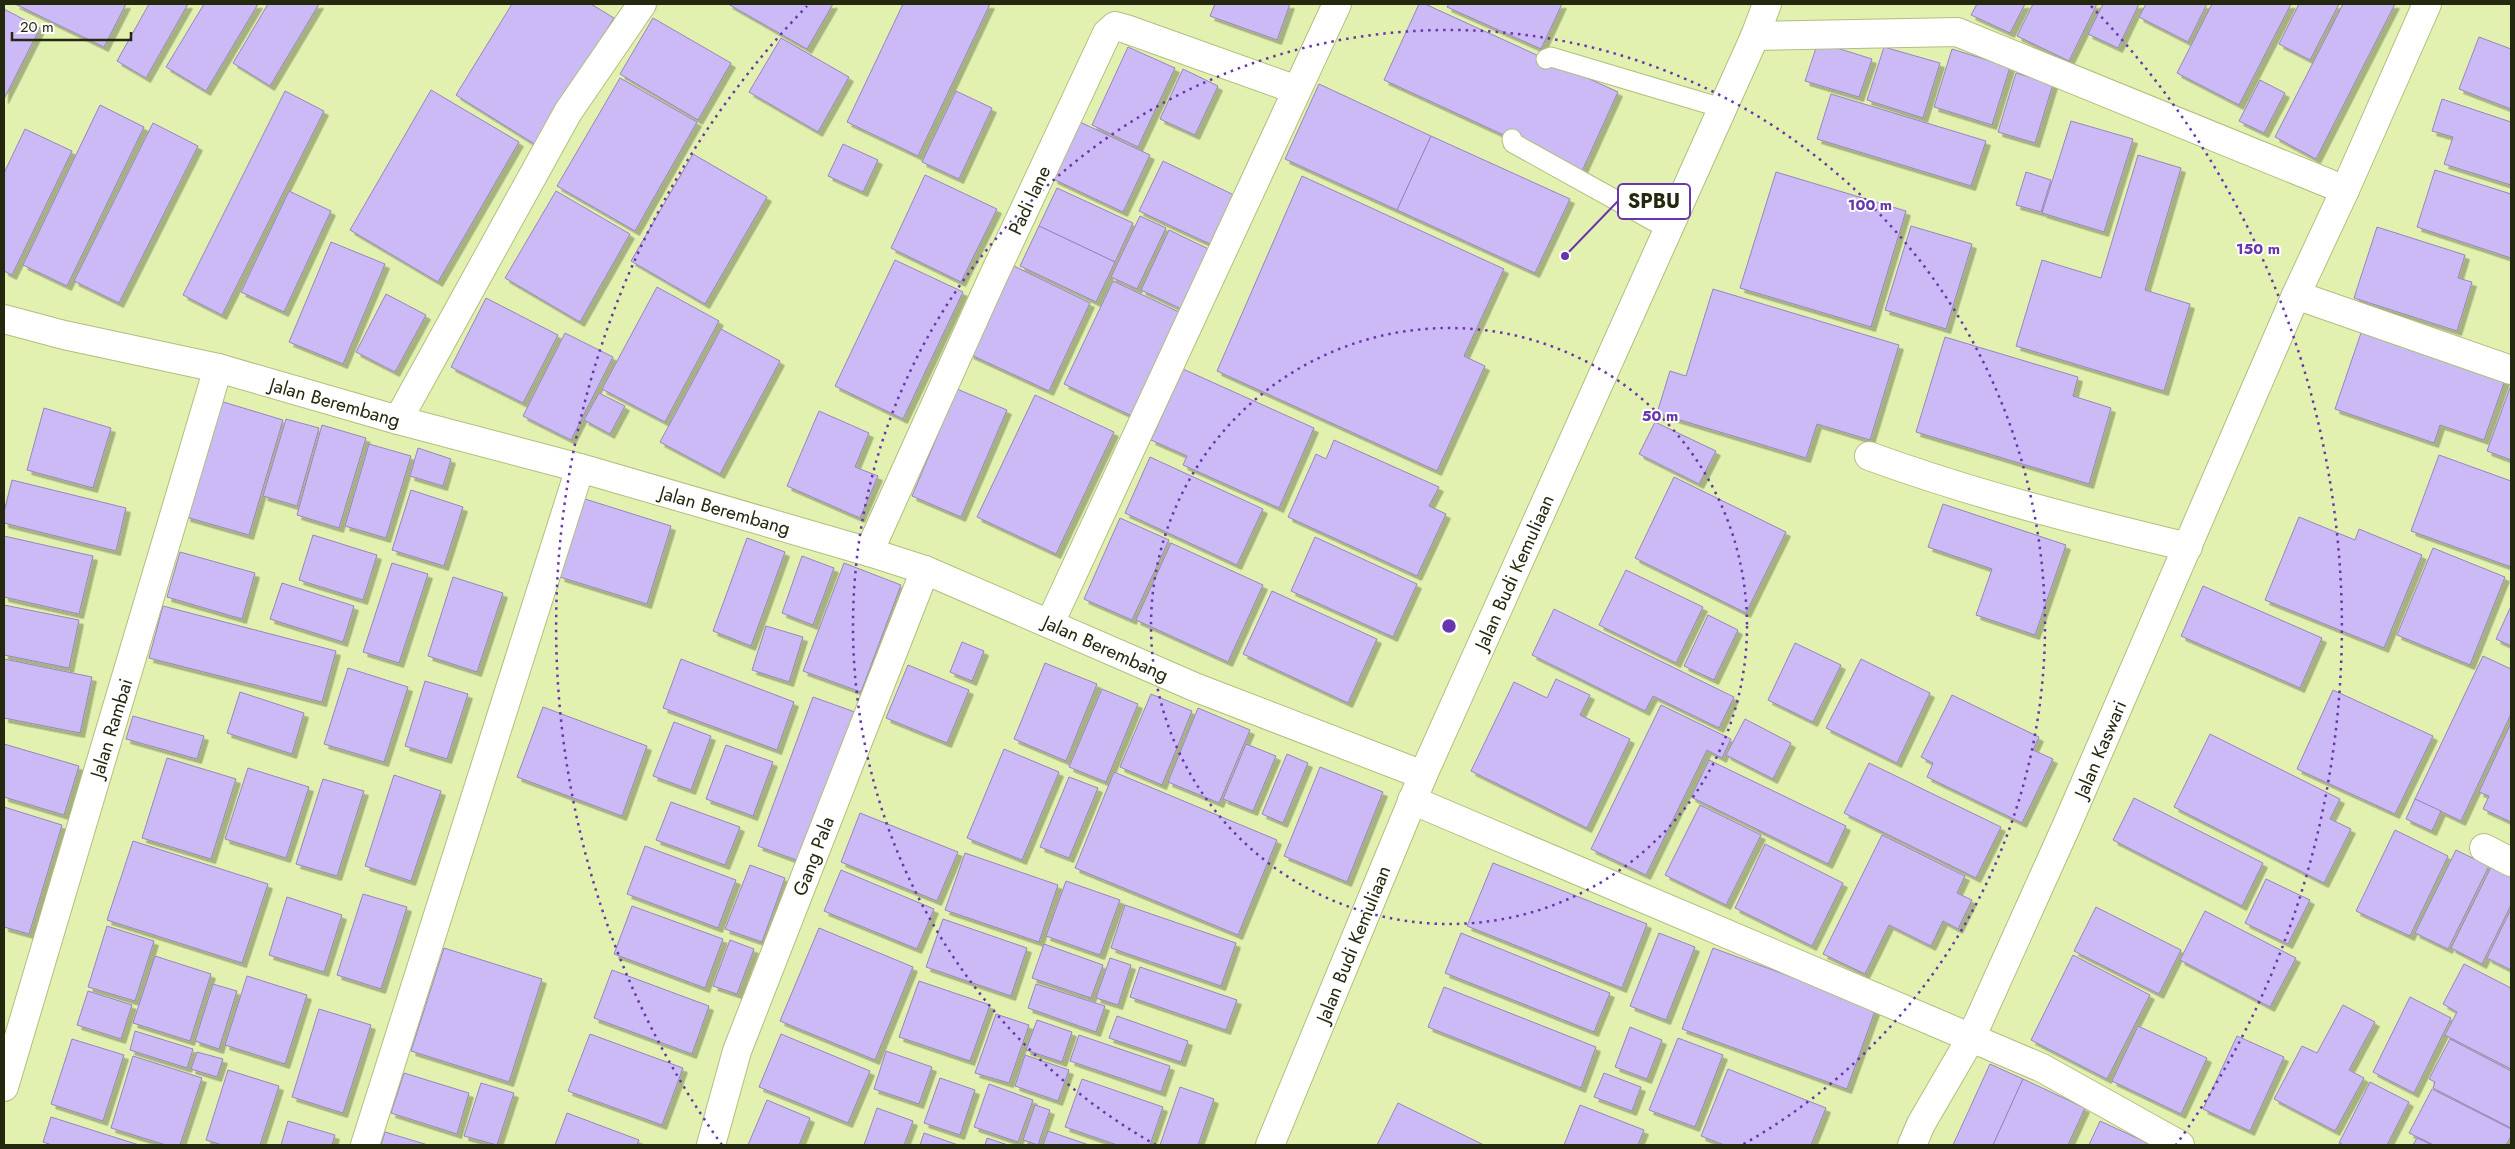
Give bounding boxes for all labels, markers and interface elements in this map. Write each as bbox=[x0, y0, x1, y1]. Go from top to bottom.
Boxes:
scale bar bbox=[12, 10, 131, 42]
text: 20 m bbox=[20, 16, 54, 38]
street label: Padi lane bbox=[1002, 161, 1057, 239]
callout: SPBU bbox=[1618, 184, 1690, 219]
text: SPBU bbox=[1628, 187, 1680, 216]
text: 100 m bbox=[1848, 194, 1892, 216]
text: 150 m bbox=[2236, 238, 2280, 260]
street label: Jalan Berembang bbox=[263, 370, 403, 434]
text: 50 m bbox=[1642, 405, 1678, 427]
street label: Jalan Berembang bbox=[653, 478, 793, 542]
street label: Jalan Budi Kemuliaan bbox=[1467, 490, 1561, 657]
street label: Jalan Berembang bbox=[1036, 607, 1173, 688]
centre of rings bbox=[1440, 617, 1458, 635]
street label: Jalan Rambai bbox=[83, 675, 139, 784]
street label: Jalan Kaswari bbox=[2067, 696, 2133, 805]
street label: Gang Pala bbox=[786, 813, 841, 900]
street label: Jalan Budi Kemuliaan bbox=[1308, 862, 1397, 1030]

